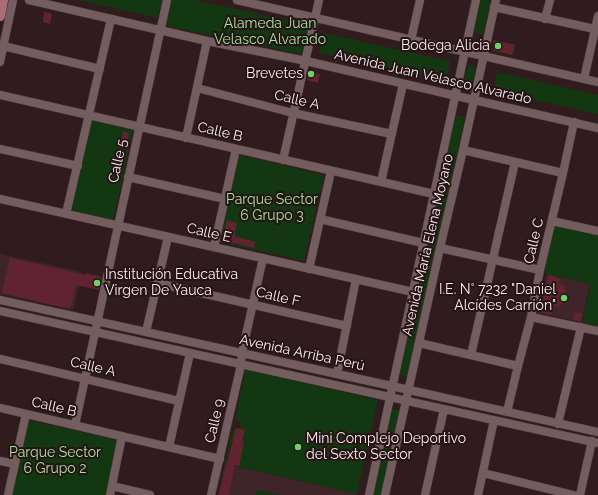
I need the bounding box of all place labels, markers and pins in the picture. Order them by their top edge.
place label: Bodega Alicia [401,38,490,54]
marker: Bodega Alicia [493,41,503,51]
place label: Brevetes [246,66,303,82]
marker: Brevetes [306,69,316,79]
place label: Institución Educativa Virgen De Yauca [105,267,238,300]
marker: Institución Educativa Virgen De Yauca [92,278,102,288]
place label: I.E. N° 7232 "Daniel Alcídes Carrión" [439,282,556,314]
marker: I.E. N° 7232 "Daniel Alcídes Carrión" [559,293,569,303]
place label: Mini Complejo Deportivo del Sexto Sector [306,431,466,464]
marker: Mini Complejo Deportivo del Sexto Sector [293,442,303,452]

